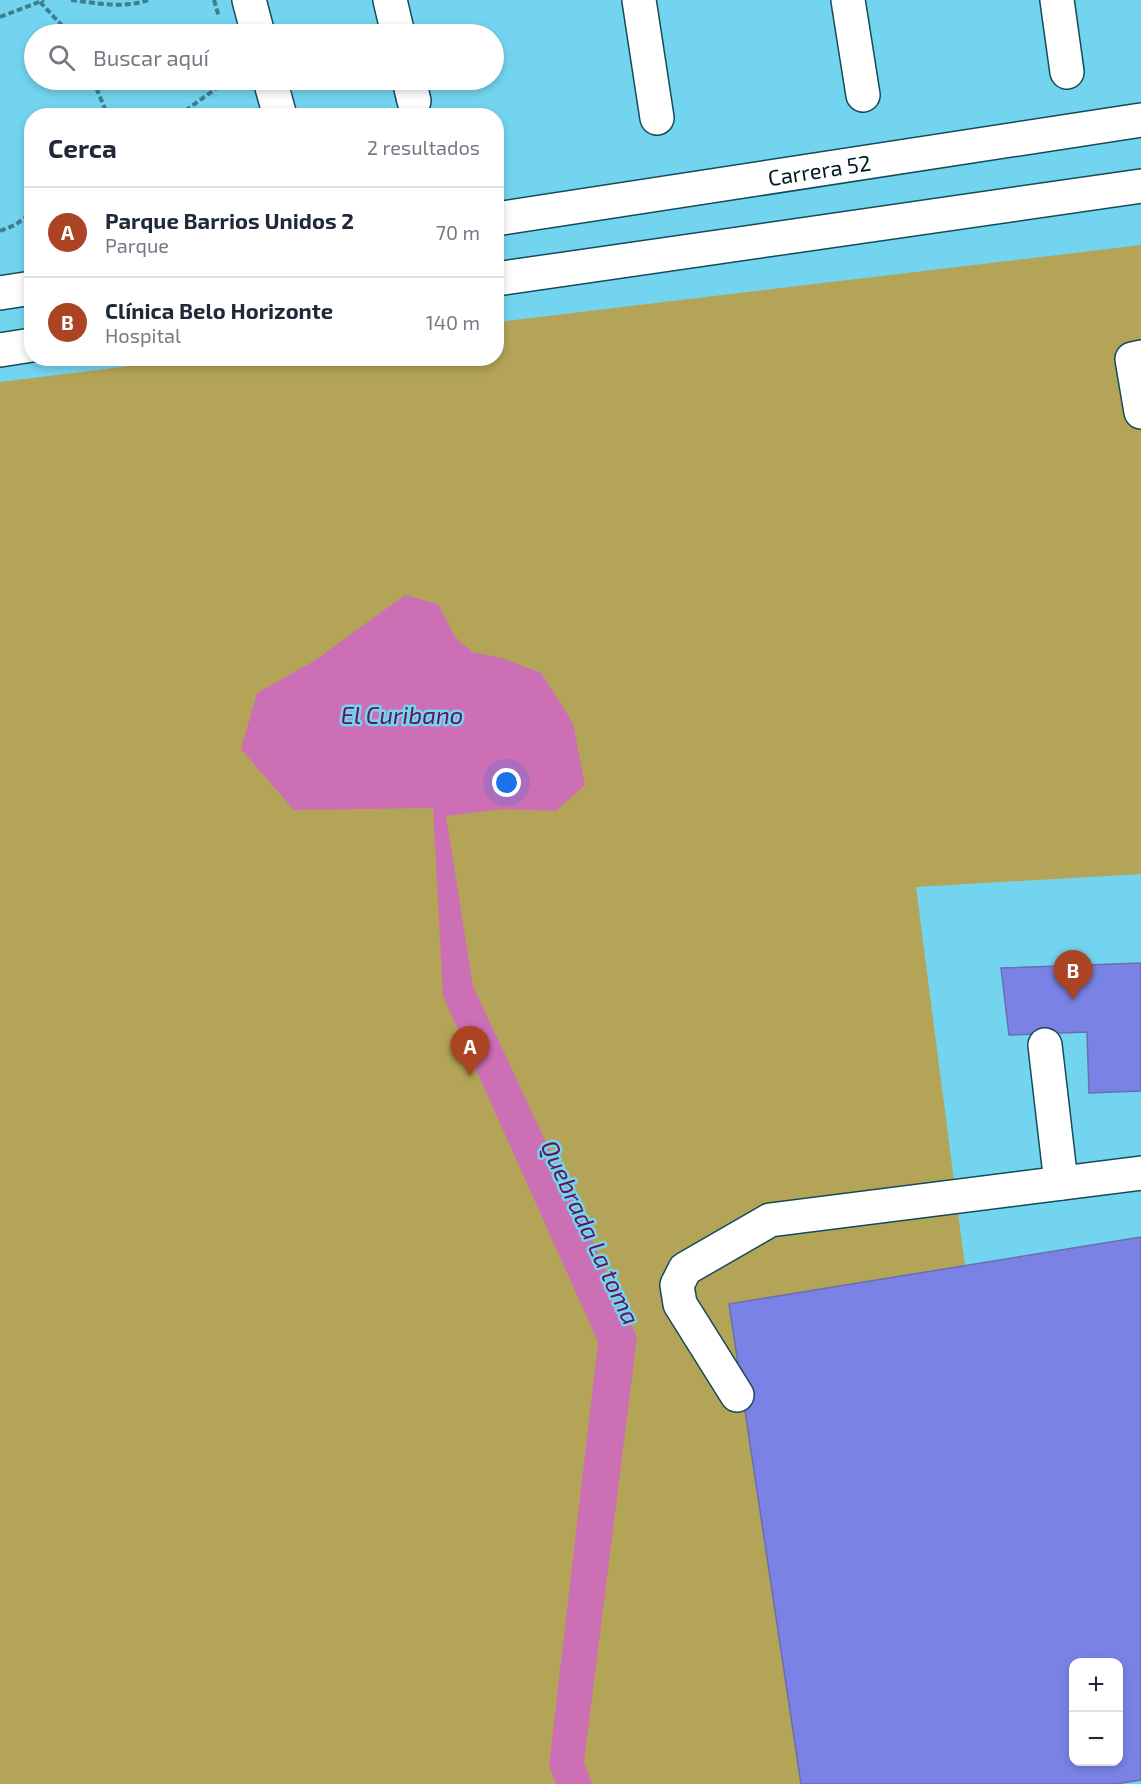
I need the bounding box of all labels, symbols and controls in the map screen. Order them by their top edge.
search box [24,24,504,90]
icon: search [45,41,78,74]
text: Buscar aquí [93,44,209,70]
text: Cerca [48,132,117,163]
text: 2 resultados [367,135,480,159]
street label: Carrera 52 [766,149,872,190]
text: Parque Barrios Unidos 2 [105,207,354,233]
text: A [61,220,74,244]
text: 70 m [436,220,480,244]
text: Parque [105,233,169,257]
text: Clínica Belo Horizonte [105,297,333,323]
text: B [61,310,74,334]
text: 140 m [426,310,480,334]
text: Hospital [105,323,181,347]
water label: El Curibano [341,700,463,729]
your location [492,768,521,797]
pin: B [1054,950,1092,1000]
pin: A [450,1026,490,1076]
water label: Quebrada La toma [536,1135,646,1329]
map controls [1069,1658,1123,1766]
button: + [1069,1658,1123,1712]
button: − [1069,1712,1123,1766]

